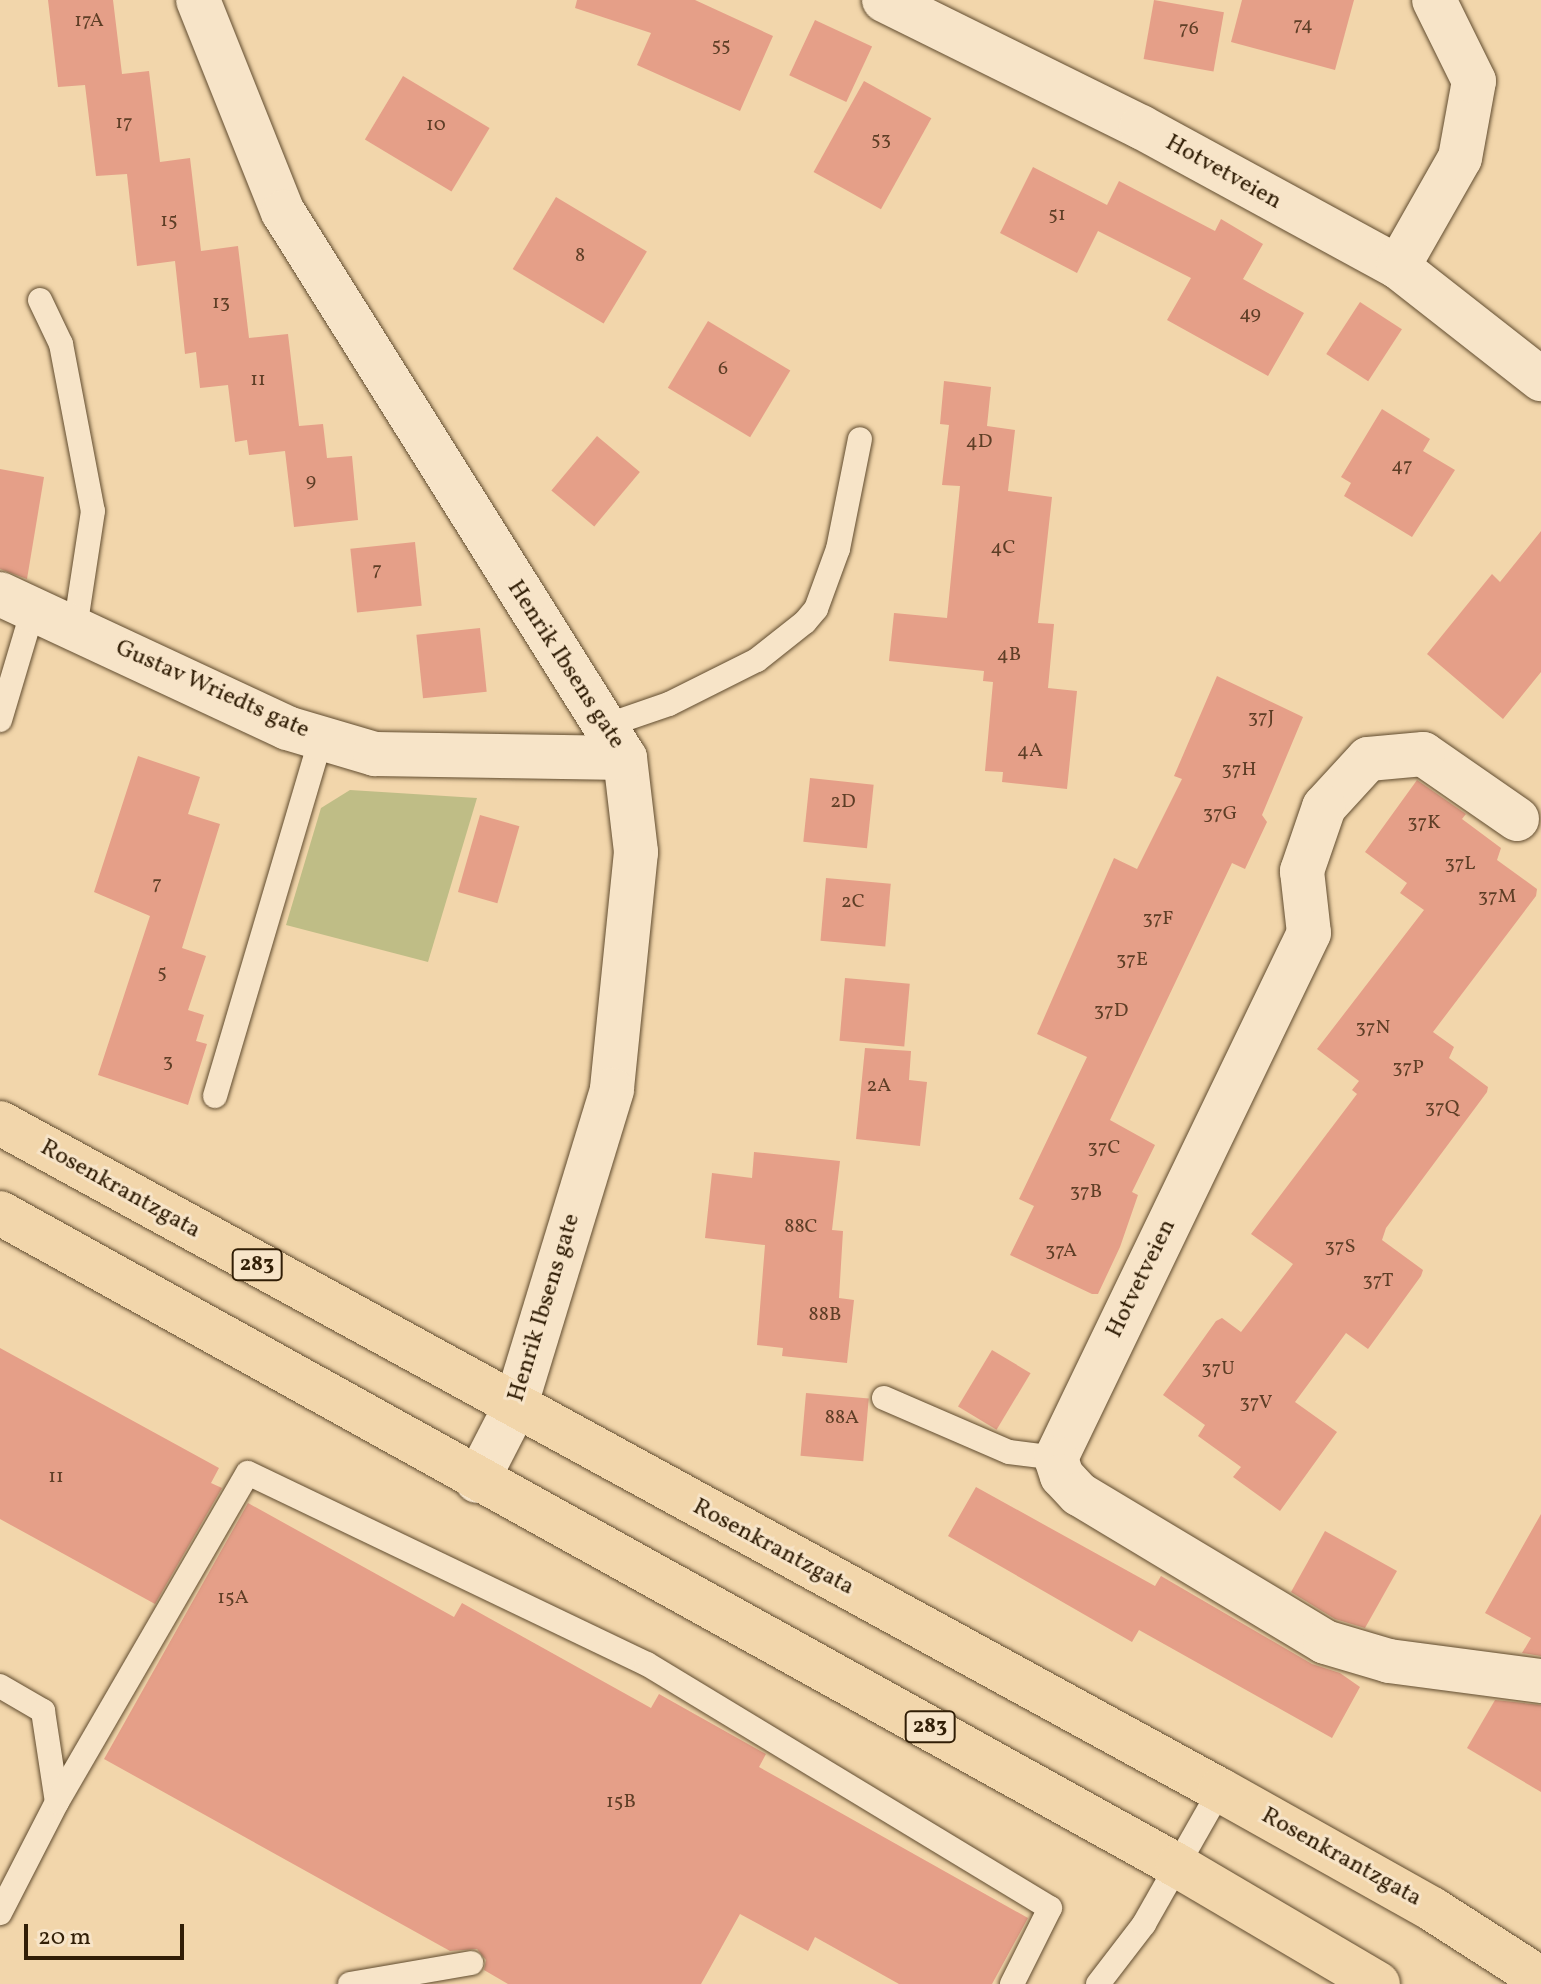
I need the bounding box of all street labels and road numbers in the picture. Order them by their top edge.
street label: Hotvetveien [1160,129,1286,217]
street label: Henrik Ibsens gate [500,575,630,755]
street label: Gustav Wriedts gate [110,634,314,746]
street label: Rosenkrantzgata [35,1134,205,1246]
street label: Henrik Ibsens gate [503,1211,587,1405]
street label: Hotvetveien [1101,1215,1183,1343]
road number: 283 [231,1247,283,1283]
street label: Rosenkrantzgata [687,1493,859,1603]
road number: 283 [904,1709,956,1745]
street label: Rosenkrantzgata [1256,1802,1426,1914]

